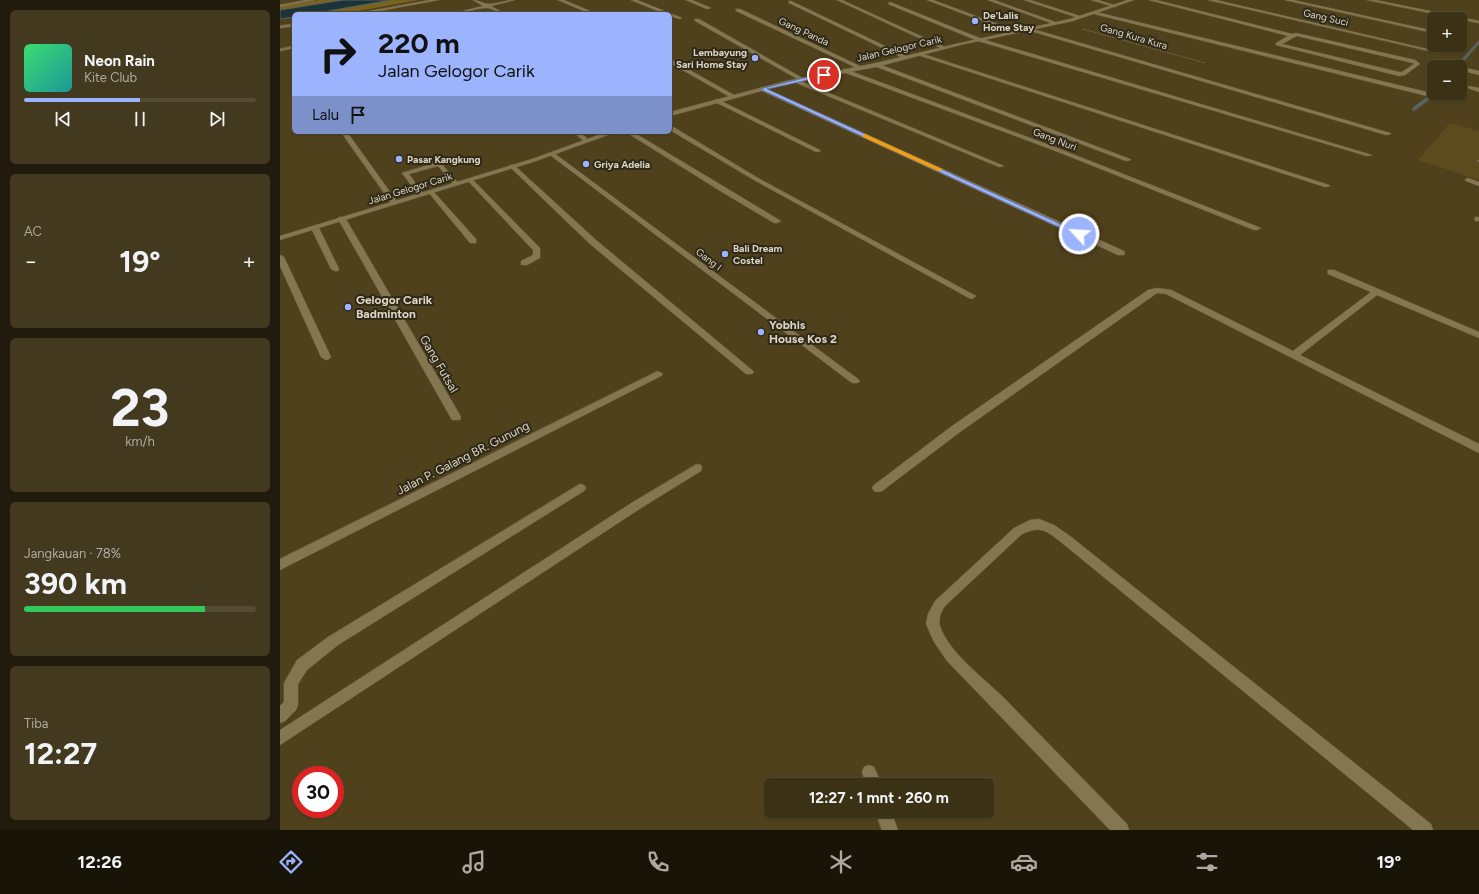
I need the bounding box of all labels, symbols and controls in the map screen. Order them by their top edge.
street label: Gang Suci [1302,6,1350,29]
place label: De'Lalis Home Stay [983,9,1034,34]
map controls [1427,12,1467,100]
button: + [1427,12,1467,52]
street label: Gang Panda [777,14,831,49]
marker: De'Lalis Home Stay [970,16,980,26]
street label: Gang Kura Kura [1099,21,1169,52]
text: 220 m [378,26,460,60]
icon: right [312,28,364,80]
street label: Jalan Gelogor Carik [855,32,943,65]
place label: Lembayung Sari Home Stay [676,46,747,71]
text: Neon Rain [84,52,155,70]
marker: Lembayung Sari Home Stay [750,53,760,63]
pin [807,58,841,92]
text: Jalan Gelogor Carik [378,60,535,82]
button: − [1427,60,1467,100]
icon: arrive [813,64,835,86]
text: Kite Club [84,70,137,85]
icon: arrive [347,104,369,126]
text: Lalu [312,106,339,124]
icon: previous [52,108,74,130]
icon: pause [129,108,151,130]
icon: next [206,108,228,130]
street label: Gang Nuri [1031,125,1078,154]
place label: Pasar Kangkung [407,153,481,166]
marker: Pasar Kangkung [394,154,404,164]
place label: Griya Adelia [594,158,650,171]
marker: Griya Adelia [581,159,591,169]
street label: Jalan Gelogor Carik [367,169,454,207]
position arrow [1058,213,1100,255]
text: AC [24,224,42,239]
place label: Bali Dream Costel [733,242,783,267]
text: 19° [119,243,161,280]
street label: Gang I [693,245,724,273]
text: − [24,248,38,275]
text: + [242,248,256,275]
marker: Bali Dream Costel [720,249,730,259]
place label: Gelogor Carik Badminton [356,293,433,321]
marker: Gelogor Carik Badminton [343,302,353,312]
place label: Yobhis House Kos 2 [769,318,837,346]
marker: Yobhis House Kos 2 [756,327,766,337]
street label: Gang Futsal [417,333,461,395]
text: 23 [110,377,170,439]
street label: Jalan P. Galang BR. Gunung [394,418,532,498]
text: km/h [125,434,155,449]
text: Jangkauan · 78% [24,546,121,561]
text: 390 km [24,565,127,602]
text: Tiba [24,716,48,731]
text: 12:27 [24,735,97,772]
speed limit sign: 30 [292,766,344,818]
text: 12:27 · 1 mnt · 260 m [809,789,949,807]
icon: directions [277,848,305,876]
icon: music [460,848,488,876]
icon: phone [644,848,672,876]
icon: climate [827,848,855,876]
icon: car [1010,848,1038,876]
icon: filters [1193,848,1221,876]
text: 12:26 [78,851,122,873]
text: 19° [1376,851,1401,873]

